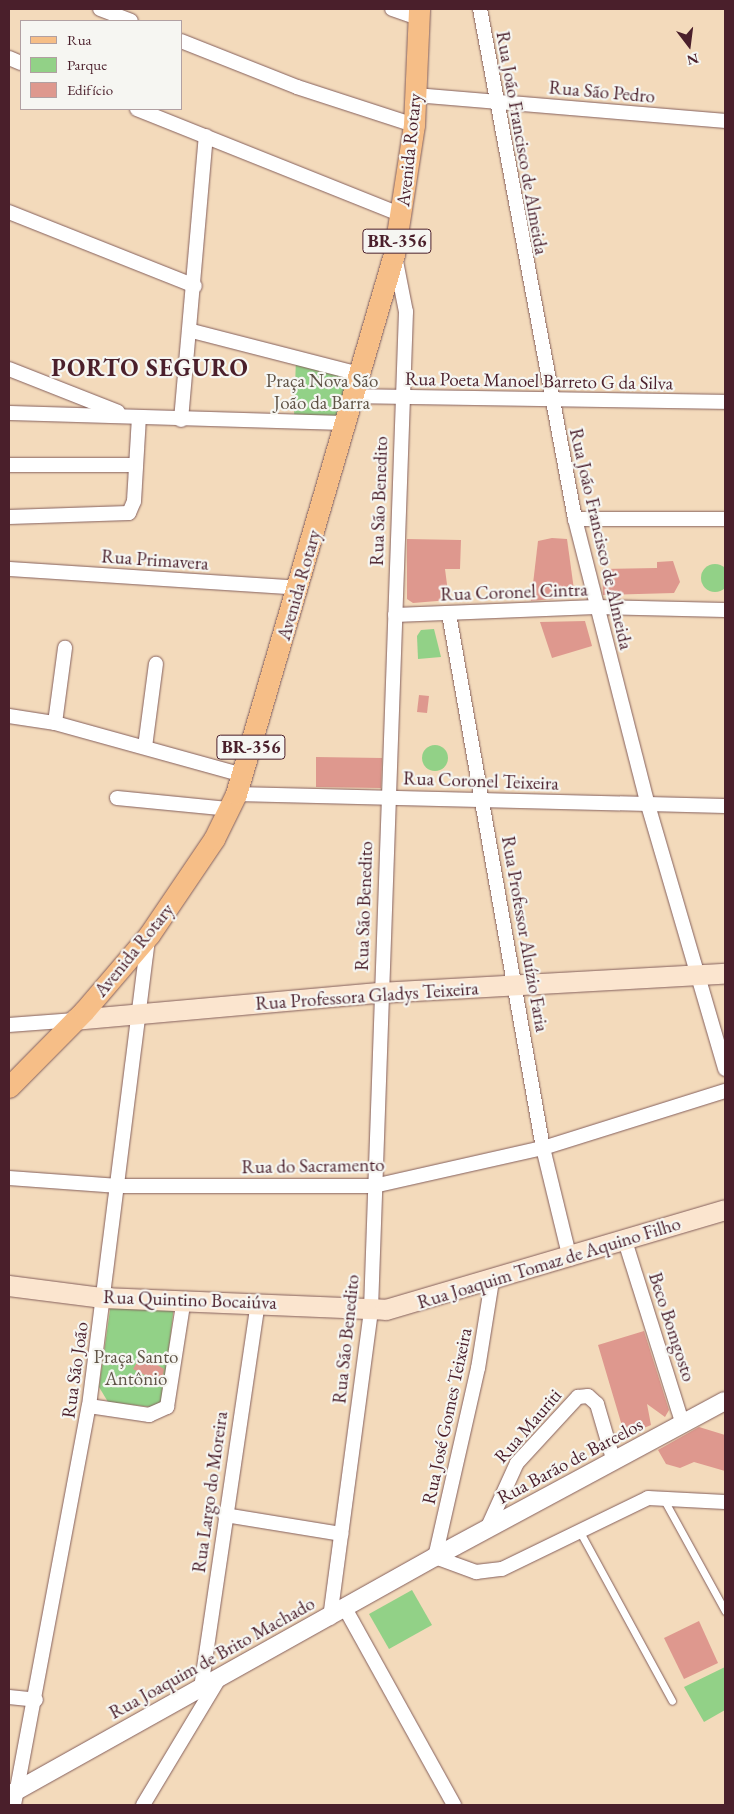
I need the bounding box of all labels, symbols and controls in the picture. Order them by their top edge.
legend [20,20,182,110]
north arrow [664,20,714,70]
street label: Rua João Francisco de Almeida [491,29,553,257]
text: Rua [67,30,92,49]
text: N [685,49,701,70]
text: Parque [67,55,107,74]
street label: Rua São Pedro [548,76,656,108]
text: Edifício [67,80,113,99]
street label: Avenida Rotary [392,92,426,208]
road number: BR-356 [362,226,432,256]
district label: PORTO SEGURO [50,354,250,382]
street label: Rua Poeta Manoel Barreto G da Silva [405,367,673,395]
park label: Praça Nova São João da Barra [266,370,378,414]
street label: Rua João Francisco de Almeida [564,426,638,652]
street label: Rua São Benedito [365,436,393,566]
street label: Avenida Rotary [272,527,326,643]
street label: Rua Primavera [101,545,209,575]
street label: Rua Coronel Cintra [440,578,588,606]
road number: BR-356 [216,732,286,762]
street label: Rua Coronel Teixeira [403,767,559,795]
street label: Rua Professor Aluízio Faria [497,834,553,1034]
street label: Rua São Benedito [350,841,378,971]
street label: Avenida Rotary [89,899,179,1001]
street label: Rua Professora Gladys Teixeira [255,977,479,1015]
street label: Rua do Sacramento [241,1153,385,1179]
street label: Rua Joaquim Tomaz de Aquino Filho [415,1212,683,1314]
street label: Beco Bomgosto [644,1270,700,1384]
street label: Rua São Benedito [328,1273,364,1405]
street label: Rua Quintino Bocaiúva [103,1286,277,1314]
street label: Rua São João [57,1320,93,1420]
street label: Rua José Gomes Teixeira [417,1326,477,1506]
park label: Praça Santo Antônio [93,1346,179,1390]
street label: Rua Mauriti [490,1384,566,1468]
street label: Rua Largo do Moreira [187,1410,233,1574]
street label: Rua Barão de Barcelos [493,1413,647,1509]
street label: Rua Joaquim de Brito Machado [105,1592,319,1724]

